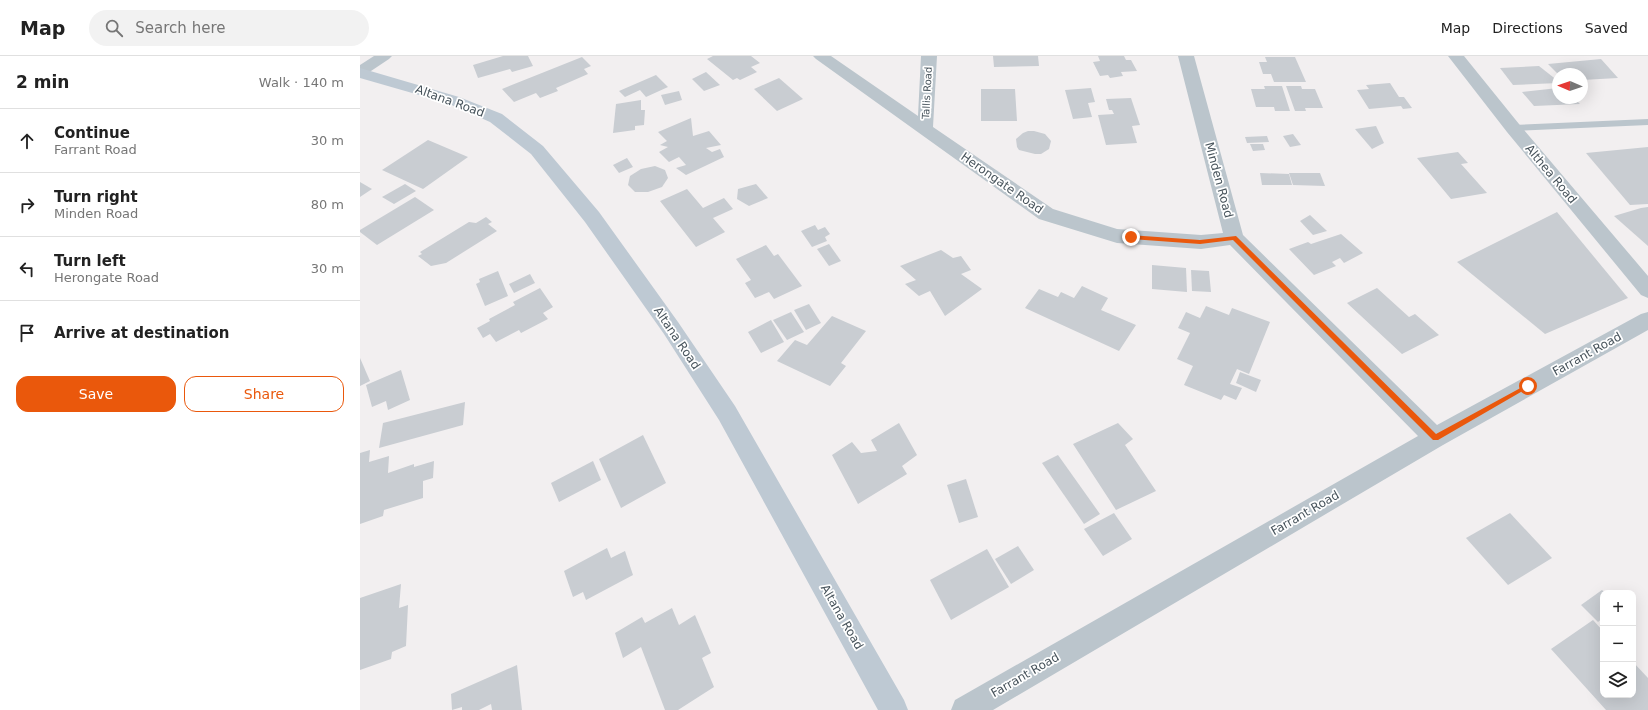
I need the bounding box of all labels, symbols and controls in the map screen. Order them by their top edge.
search box [89,10,369,46]
text: Map [20,17,65,39]
icon: search [103,17,125,39]
text: Search here [135,19,225,37]
text: Map [1441,20,1470,36]
text: Directions [1492,20,1563,36]
text: Saved [1585,20,1628,36]
street label: Tallis Road [920,67,934,120]
north arrow [1552,68,1588,104]
text: 2 min [16,72,69,92]
text: Walk · 140 m [259,75,344,90]
street label: Altana Road [414,82,486,120]
text: Continue [54,124,130,142]
icon: ahead [16,130,38,152]
text: 30 m [311,133,344,148]
street label: Minden Road [1202,141,1236,219]
text: Farrant Road [54,142,137,157]
street label: Althea Road [1522,142,1580,206]
street label: Herongate Road [958,149,1046,217]
text: Turn right [54,188,138,206]
icon: right [16,194,38,216]
text: 80 m [311,197,344,212]
text: Minden Road [54,206,138,221]
route end [1122,228,1140,246]
text: Turn left [54,252,126,270]
icon: left [16,258,38,280]
text: 30 m [311,261,344,276]
text: Herongate Road [54,270,159,285]
street label: Altana Road [651,304,703,372]
icon: arrive [16,322,38,344]
text: Arrive at destination [54,324,229,342]
street label: Farrant Road [1550,329,1624,379]
button: Save [16,376,176,412]
button: Share [184,376,344,412]
route start [1519,377,1537,395]
street label: Farrant Road [1268,488,1342,538]
street label: Altana Road [818,582,866,652]
map controls [1600,590,1636,698]
button: + [1600,590,1636,626]
button: − [1600,626,1636,662]
street label: Farrant Road [988,650,1062,700]
button: layers [1600,662,1636,698]

